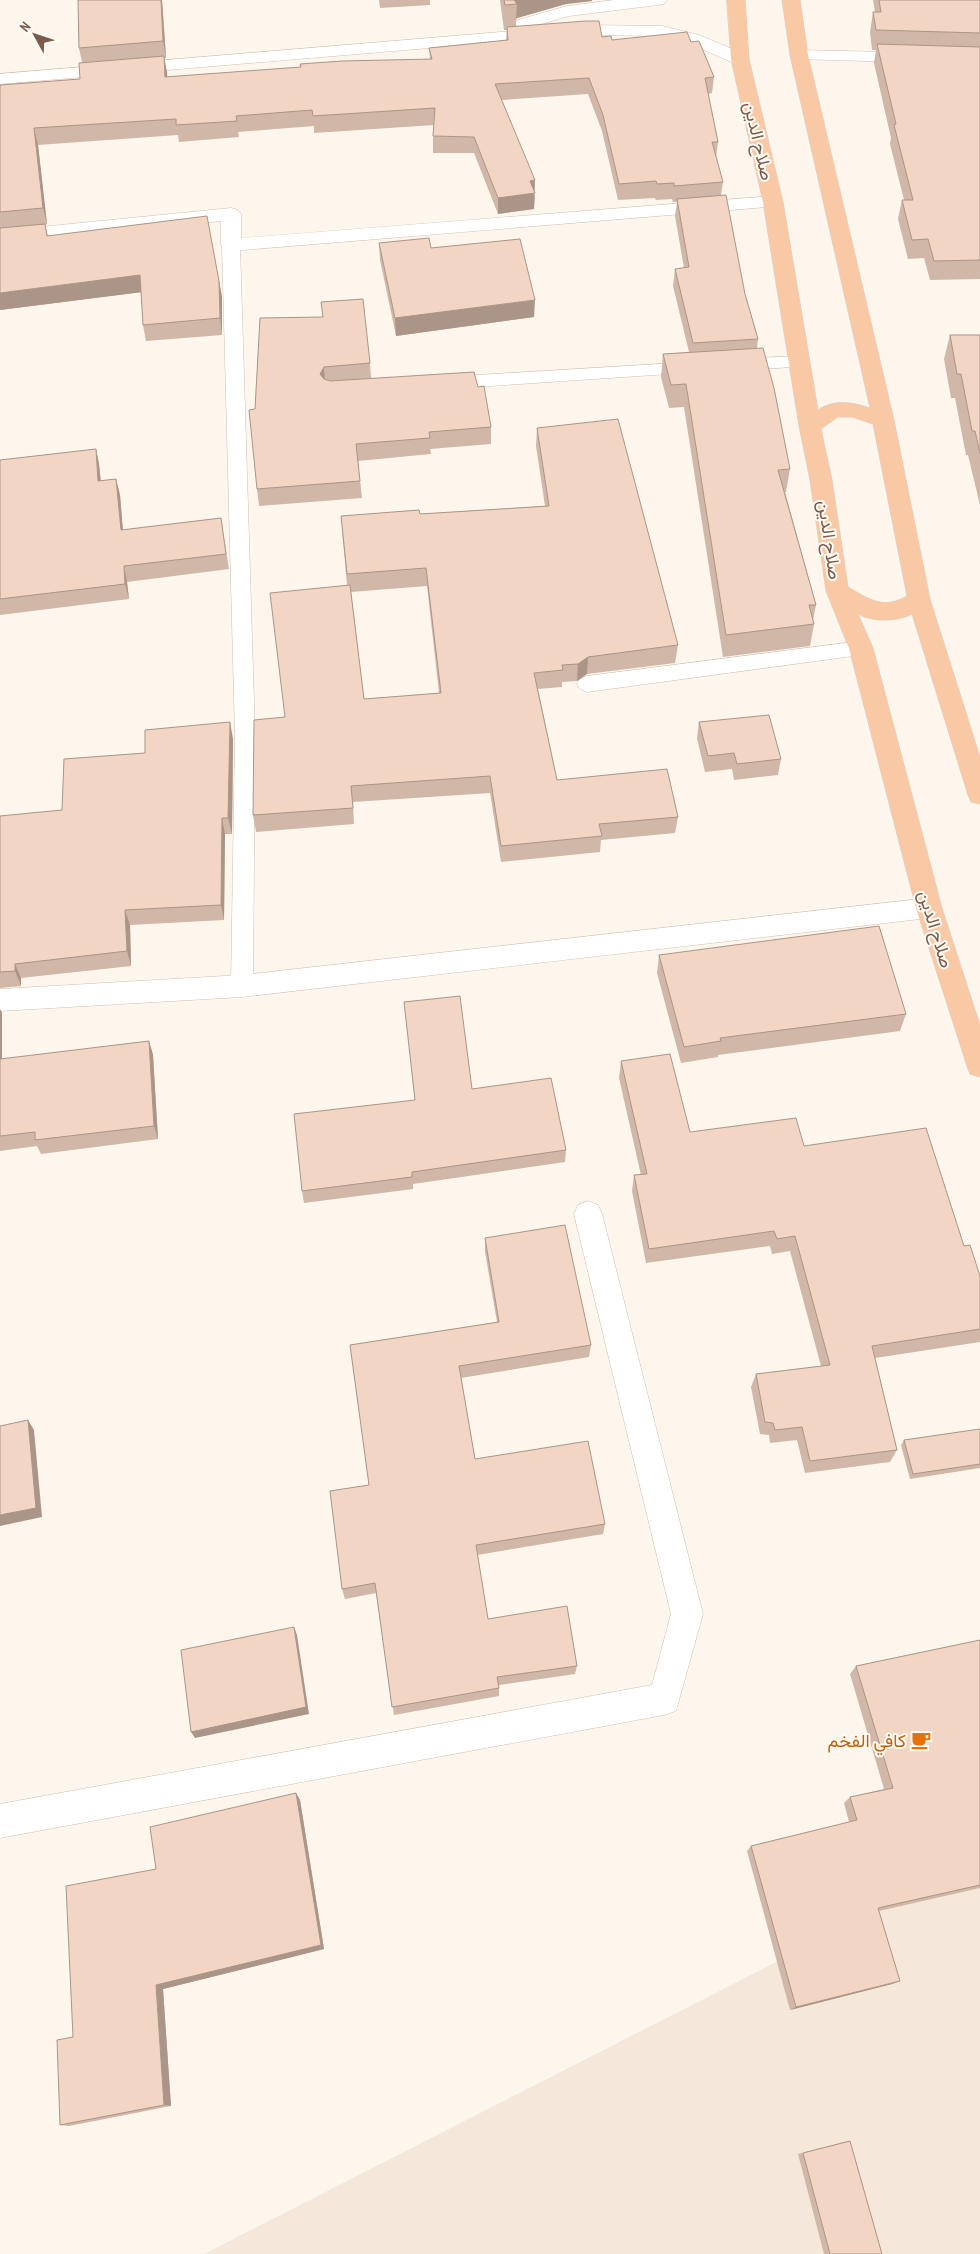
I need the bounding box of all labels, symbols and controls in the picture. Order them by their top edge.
north arrow [10,10,60,60]
text: N [16,18,34,35]
street label: صلاح الدين [738,99,779,183]
street label: صلاح الدين [812,499,847,581]
street label: صلاح الدين [912,887,959,971]
place label: كافي الفخم [828,1729,906,1756]
cafe icon: كافي الفخم [910,1729,932,1751]

